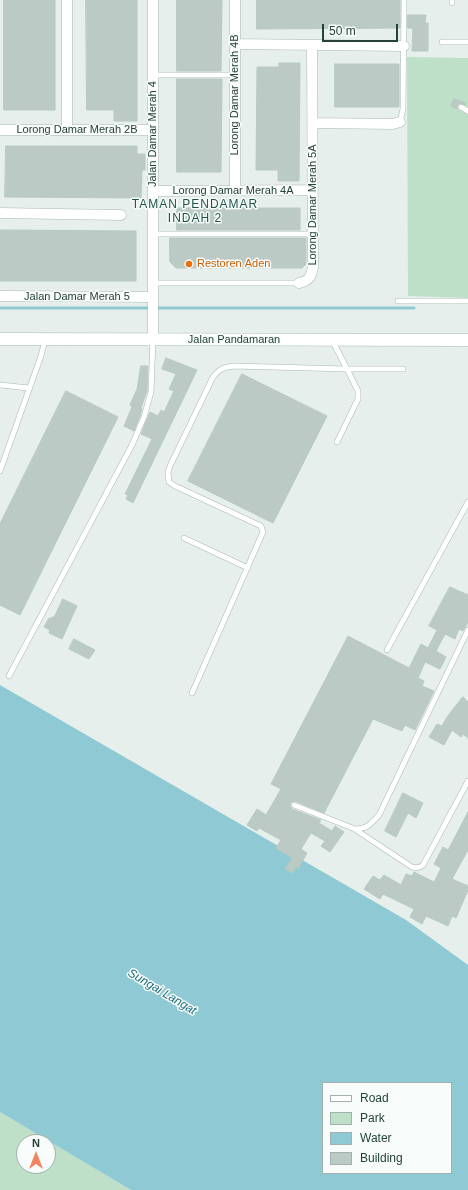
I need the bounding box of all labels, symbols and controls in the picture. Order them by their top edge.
scale bar [324,16,400,42]
text: 50 m [329,24,356,38]
street label: Lorong Damar Merah 4B [228,34,242,156]
street label: Jalan Damar Merah 4 [146,81,160,187]
street label: Lorong Damar Merah 2B [16,123,138,137]
street label: Lorong Damar Merah 5A [306,144,320,266]
street label: Lorong Damar Merah 4A [172,184,294,198]
district label: TAMAN PENDAMAR INDAH 2 [132,198,258,226]
place label: Restoren Aden [197,257,270,271]
marker: Restoren Aden [184,259,194,269]
street label: Jalan Damar Merah 5 [24,290,130,304]
street label: Jalan Pandamaran [188,333,280,347]
water label: Sungai Langat [125,966,199,1018]
legend [322,1082,452,1174]
text: Road [360,1091,389,1105]
text: Park [360,1111,385,1125]
text: Water [360,1131,392,1145]
north arrow [16,1134,56,1174]
text: N [32,1137,40,1149]
text: Building [360,1151,403,1165]

